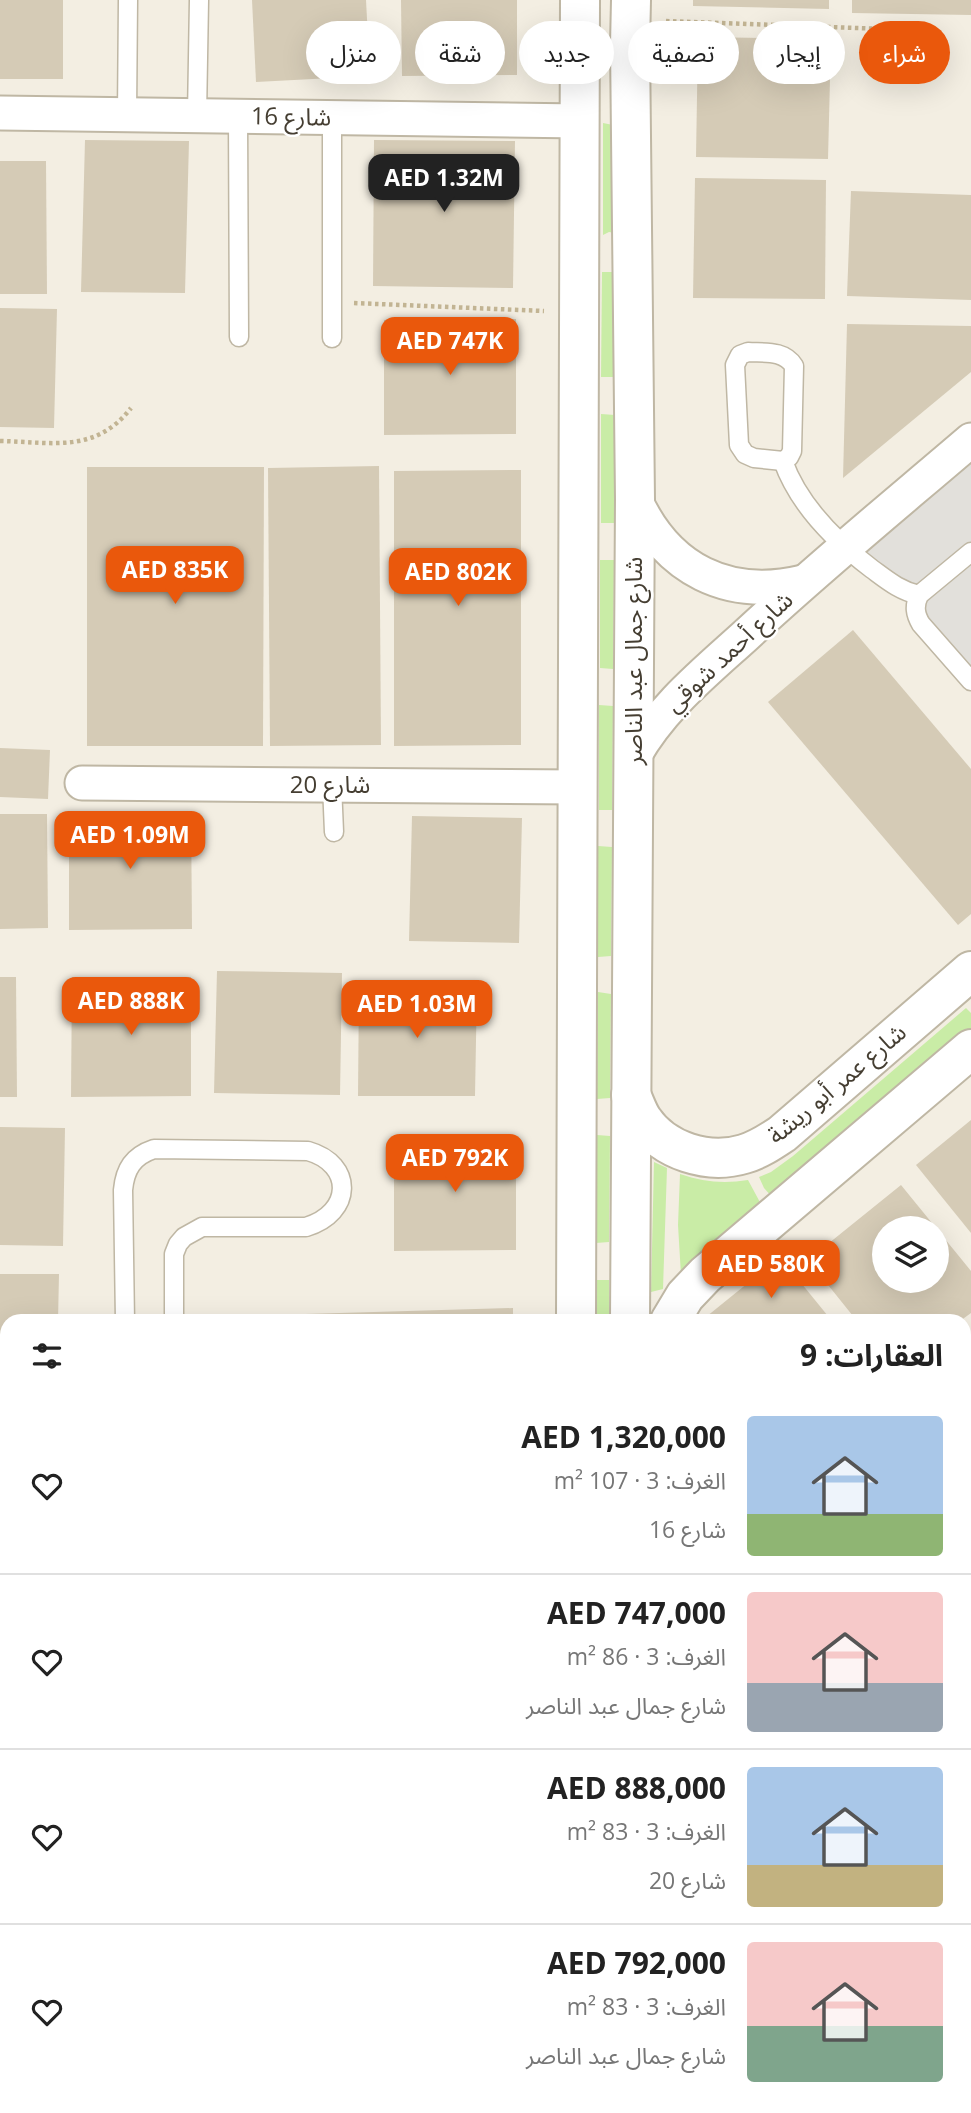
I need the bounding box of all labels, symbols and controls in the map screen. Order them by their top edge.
chip: منزل [306,21,401,84]
chip: شقة [415,21,505,84]
chip: جديد [519,21,614,84]
chip: تصفية [628,21,739,84]
chip: إيجار [753,21,845,84]
chip: شراء [859,21,950,84]
street label: شارع 16 [250,98,332,135]
pin: AED 1.32M [364,154,524,214]
text: AED 1.32M [384,161,504,193]
pin: AED 747K [378,318,522,377]
text: AED 747K [397,324,503,356]
pin: AED 835K [103,546,247,606]
pin: AED 802K [386,548,530,608]
text: AED 835K [122,553,228,585]
text: AED 802K [405,555,511,587]
street label: شارع جمال عبد الناصر [616,557,651,766]
street label: شارع أحمد شوقي [657,583,802,722]
street label: شارع 20 [290,767,370,802]
pin: AED 1.09M [50,812,210,871]
text: AED 1.09M [70,818,190,850]
pin: AED 888K [59,978,203,1037]
pin: AED 1.03M [337,981,497,1040]
text: AED 888K [78,984,184,1016]
text: AED 1.03M [357,987,477,1019]
street label: شارع عمر أبو ريشة [760,1015,914,1152]
pin: AED 792K [383,1134,527,1194]
text: AED 792K [402,1141,508,1173]
map controls [872,1216,949,1293]
button: layers [872,1216,949,1293]
pin: AED 580K [699,1240,843,1300]
text: AED 580K [718,1247,824,1279]
text: العقارات: 9 [800,1334,943,1375]
icon: filters [28,1337,66,1375]
text: AED 1,320,000 [521,1416,726,1457]
icon: home [803,1444,887,1528]
text: الغرف: 3 · 107 m² [554,1464,726,1496]
icon: heart [28,1467,66,1505]
text: شارع 16 [649,1513,726,1545]
text: AED 747,000 [547,1592,726,1633]
icon: home [803,1620,887,1704]
text: الغرف: 3 · 86 m² [567,1640,726,1672]
icon: heart [28,1643,66,1681]
text: شارع جمال عبد الناصر [526,1689,726,1721]
text: AED 888,000 [547,1767,726,1808]
icon: home [803,1795,887,1879]
text: الغرف: 3 · 83 m² [567,1815,726,1847]
icon: heart [28,1818,66,1856]
text: شارع 20 [649,1864,726,1896]
text: AED 792,000 [547,1942,726,1983]
icon: home [803,1970,887,2054]
text: الغرف: 3 · 83 m² [567,1990,726,2022]
icon: heart [28,1993,66,2031]
text: شارع جمال عبد الناصر [526,2039,726,2071]

